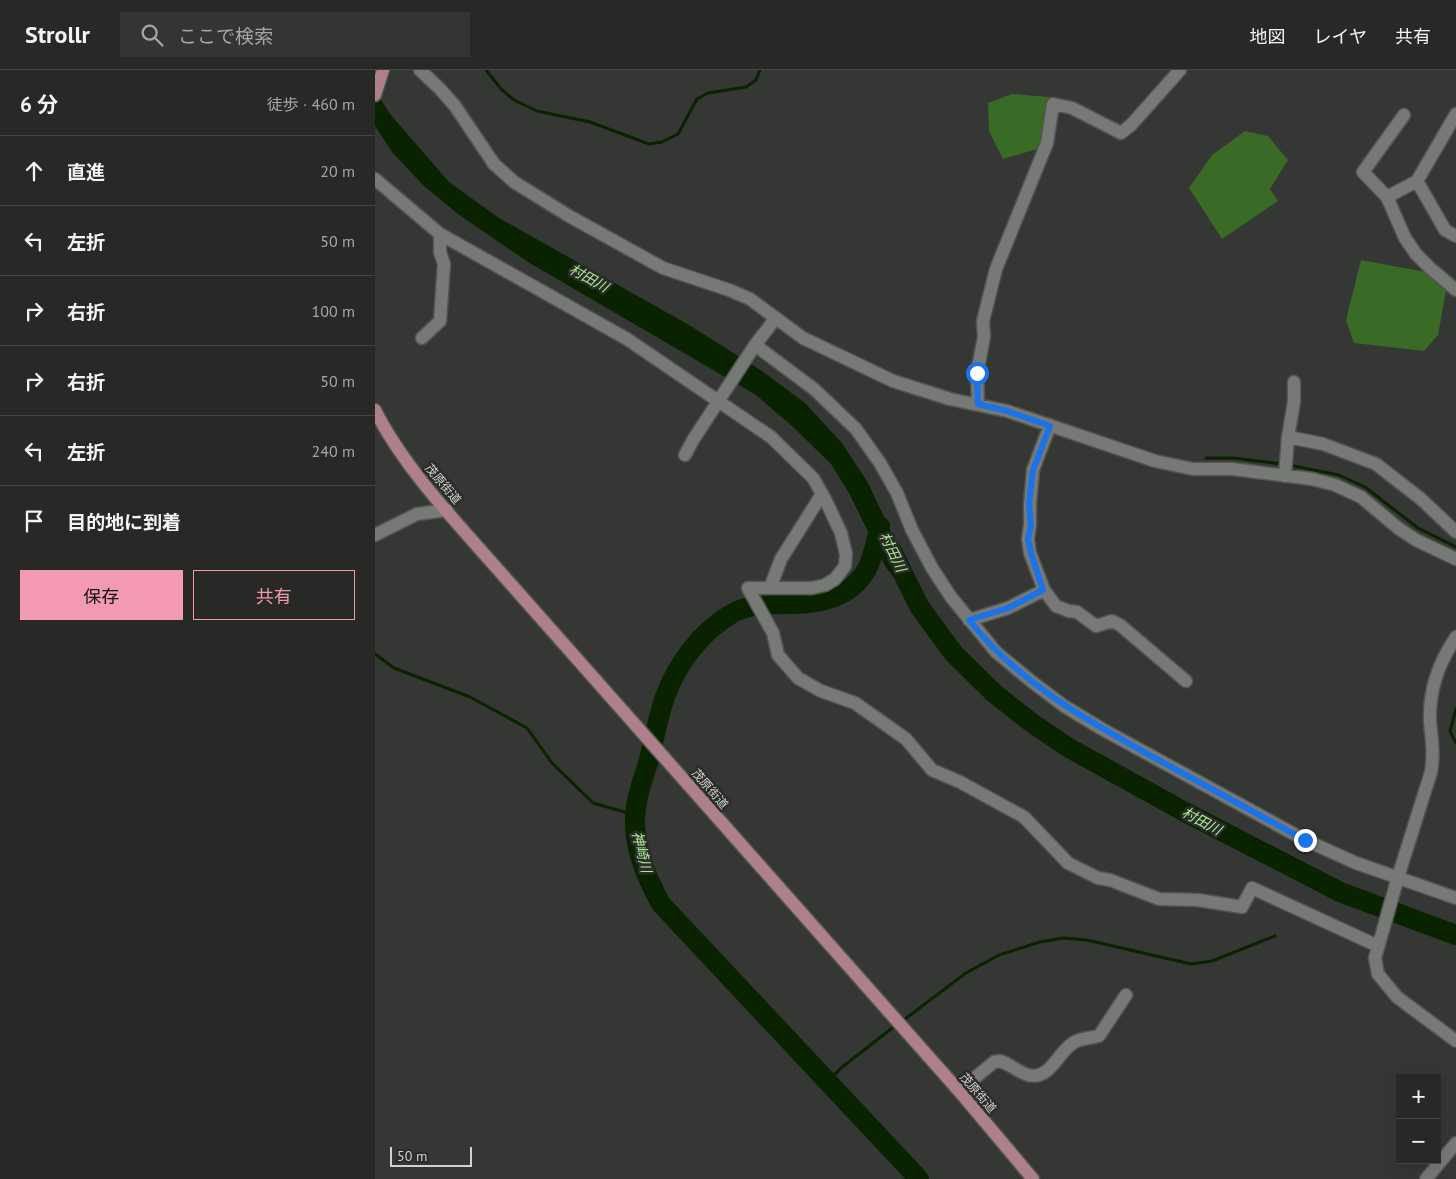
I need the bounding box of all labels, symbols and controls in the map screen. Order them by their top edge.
search box [120,12,470,57]
text: Strollr [25,19,90,50]
icon: search [138,21,166,49]
text: ここで検索 [178,24,273,48]
text: 地図 [1250,25,1286,48]
text: レイヤ [1314,25,1367,48]
text: 共有 [1395,25,1431,48]
text: 6 分 [20,91,58,118]
text: 徒歩 · 460 m [267,94,355,114]
icon: ahead [20,157,48,185]
text: 直進 [67,160,105,184]
text: 20 m [320,161,355,181]
icon: left [20,227,48,255]
text: 左折 [67,230,105,254]
text: 50 m [320,231,355,251]
water label: 村田川 [566,260,613,297]
icon: right [20,297,48,325]
text: 右折 [67,300,105,324]
text: 100 m [312,301,355,321]
route start [966,362,989,385]
icon: right [20,367,48,395]
text: 右折 [67,370,105,394]
text: 50 m [320,371,355,391]
icon: left [20,437,48,465]
text: 左折 [67,440,105,464]
text: 240 m [312,441,355,461]
street label: 茂原街道 [422,460,465,507]
icon: arrive [20,507,48,535]
text: 目的地に到着 [67,510,181,534]
water label: 村田川 [876,529,911,577]
button: 保存 [20,570,183,620]
button: 共有 [193,570,355,620]
street label: 茂原街道 [689,766,732,812]
water label: 村田川 [1179,803,1227,840]
water label: 神崎川 [628,829,656,876]
route end [1294,829,1317,852]
street label: 茂原街道 [957,1070,1000,1116]
map controls [1396,1074,1441,1164]
button: + [1396,1074,1441,1119]
button: − [1396,1119,1441,1164]
scale bar [390,1144,473,1167]
text: 50 m [397,1147,427,1165]

